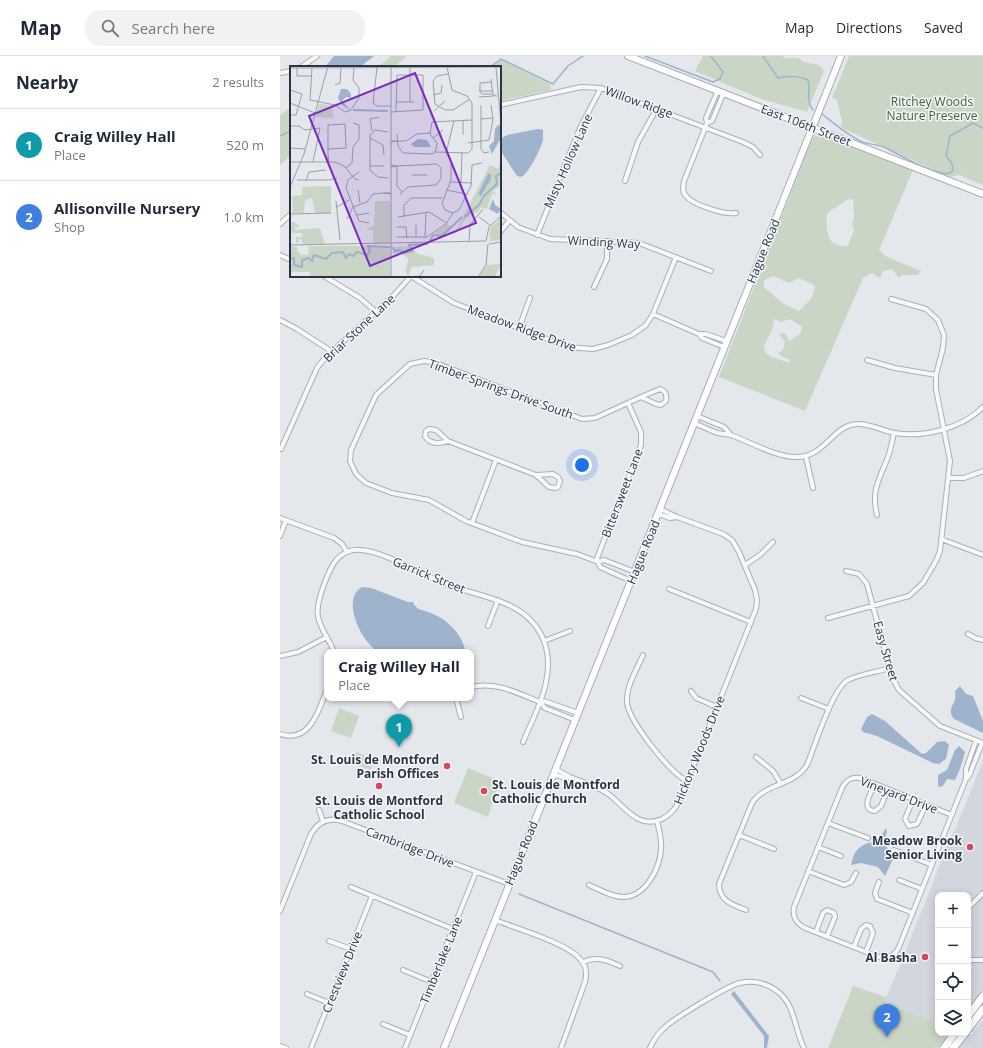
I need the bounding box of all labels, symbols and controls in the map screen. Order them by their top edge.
search box [85,10,365,46]
text: Map [20,15,61,41]
icon: search [99,17,121,39]
text: Search here [131,18,215,38]
text: Map [785,18,814,37]
text: Directions [836,18,902,37]
text: Saved [924,18,963,37]
inset map [290,66,501,277]
text: Nearby [16,71,78,94]
text: 2 results [212,73,264,91]
street label: Willow Ridge [603,82,675,122]
park label: Ritchey Woods Nature Preserve [886,93,978,124]
street label: East 106th Street [758,100,854,150]
street label: Misty Hollow Lane [540,111,597,211]
text: Craig Willey Hall [54,126,176,146]
text: 1 [25,136,33,154]
text: 520 m [226,136,264,154]
text: Place [54,146,86,164]
text: Allisonville Nursery [54,198,200,218]
text: 2 [25,208,33,226]
text: 1.0 km [223,208,264,226]
street label: Hague Road [742,216,784,286]
text: Shop [54,218,85,236]
street label: Winding Way [567,232,642,252]
street label: Briar Stone Lane [319,290,399,366]
street label: Meadow Ridge Drive [465,300,579,356]
street label: Timber Springs Drive South [426,355,576,423]
street label: Bittersweet Lane [597,446,647,540]
your location [572,455,592,475]
street label: Hague Road [622,517,664,587]
street label: Garrick Street [390,553,468,597]
street label: Easy Street [869,619,903,683]
popup [324,649,474,701]
text: Craig Willey Hall [338,656,460,676]
text: Place [338,676,370,694]
street label: Hickory Woods Drive [669,693,729,807]
pin: 1 [386,714,412,747]
place label: St. Louis de Montford Parish Offices [311,751,439,782]
marker: St. Louis de Montford Parish Offices [442,761,452,771]
street label: Vineyard Drive [858,772,940,818]
place label: St. Louis de Montford Catholic Church [492,776,620,807]
marker: St. Louis de Montford Catholic School [374,781,384,791]
marker: St. Louis de Montford Catholic Church [479,786,489,796]
place label: St. Louis de Montford Catholic School [315,792,443,823]
street label: Hague Road [500,818,542,888]
street label: Cambridge Drive [363,822,457,872]
place label: Meadow Brook Senior Living [872,832,963,863]
marker: Meadow Brook Senior Living [965,842,975,852]
map controls [935,892,971,1036]
button: + [935,892,971,928]
street label: Timberlake Lane [416,914,466,1006]
street label: Crestview Drive [318,928,366,1015]
button: − [935,928,971,964]
place label: Al Basha [866,949,917,966]
marker: Al Basha [920,952,930,962]
button: locate [935,964,971,1000]
button: layers [935,1000,971,1036]
pin: 2 [874,1004,900,1037]

